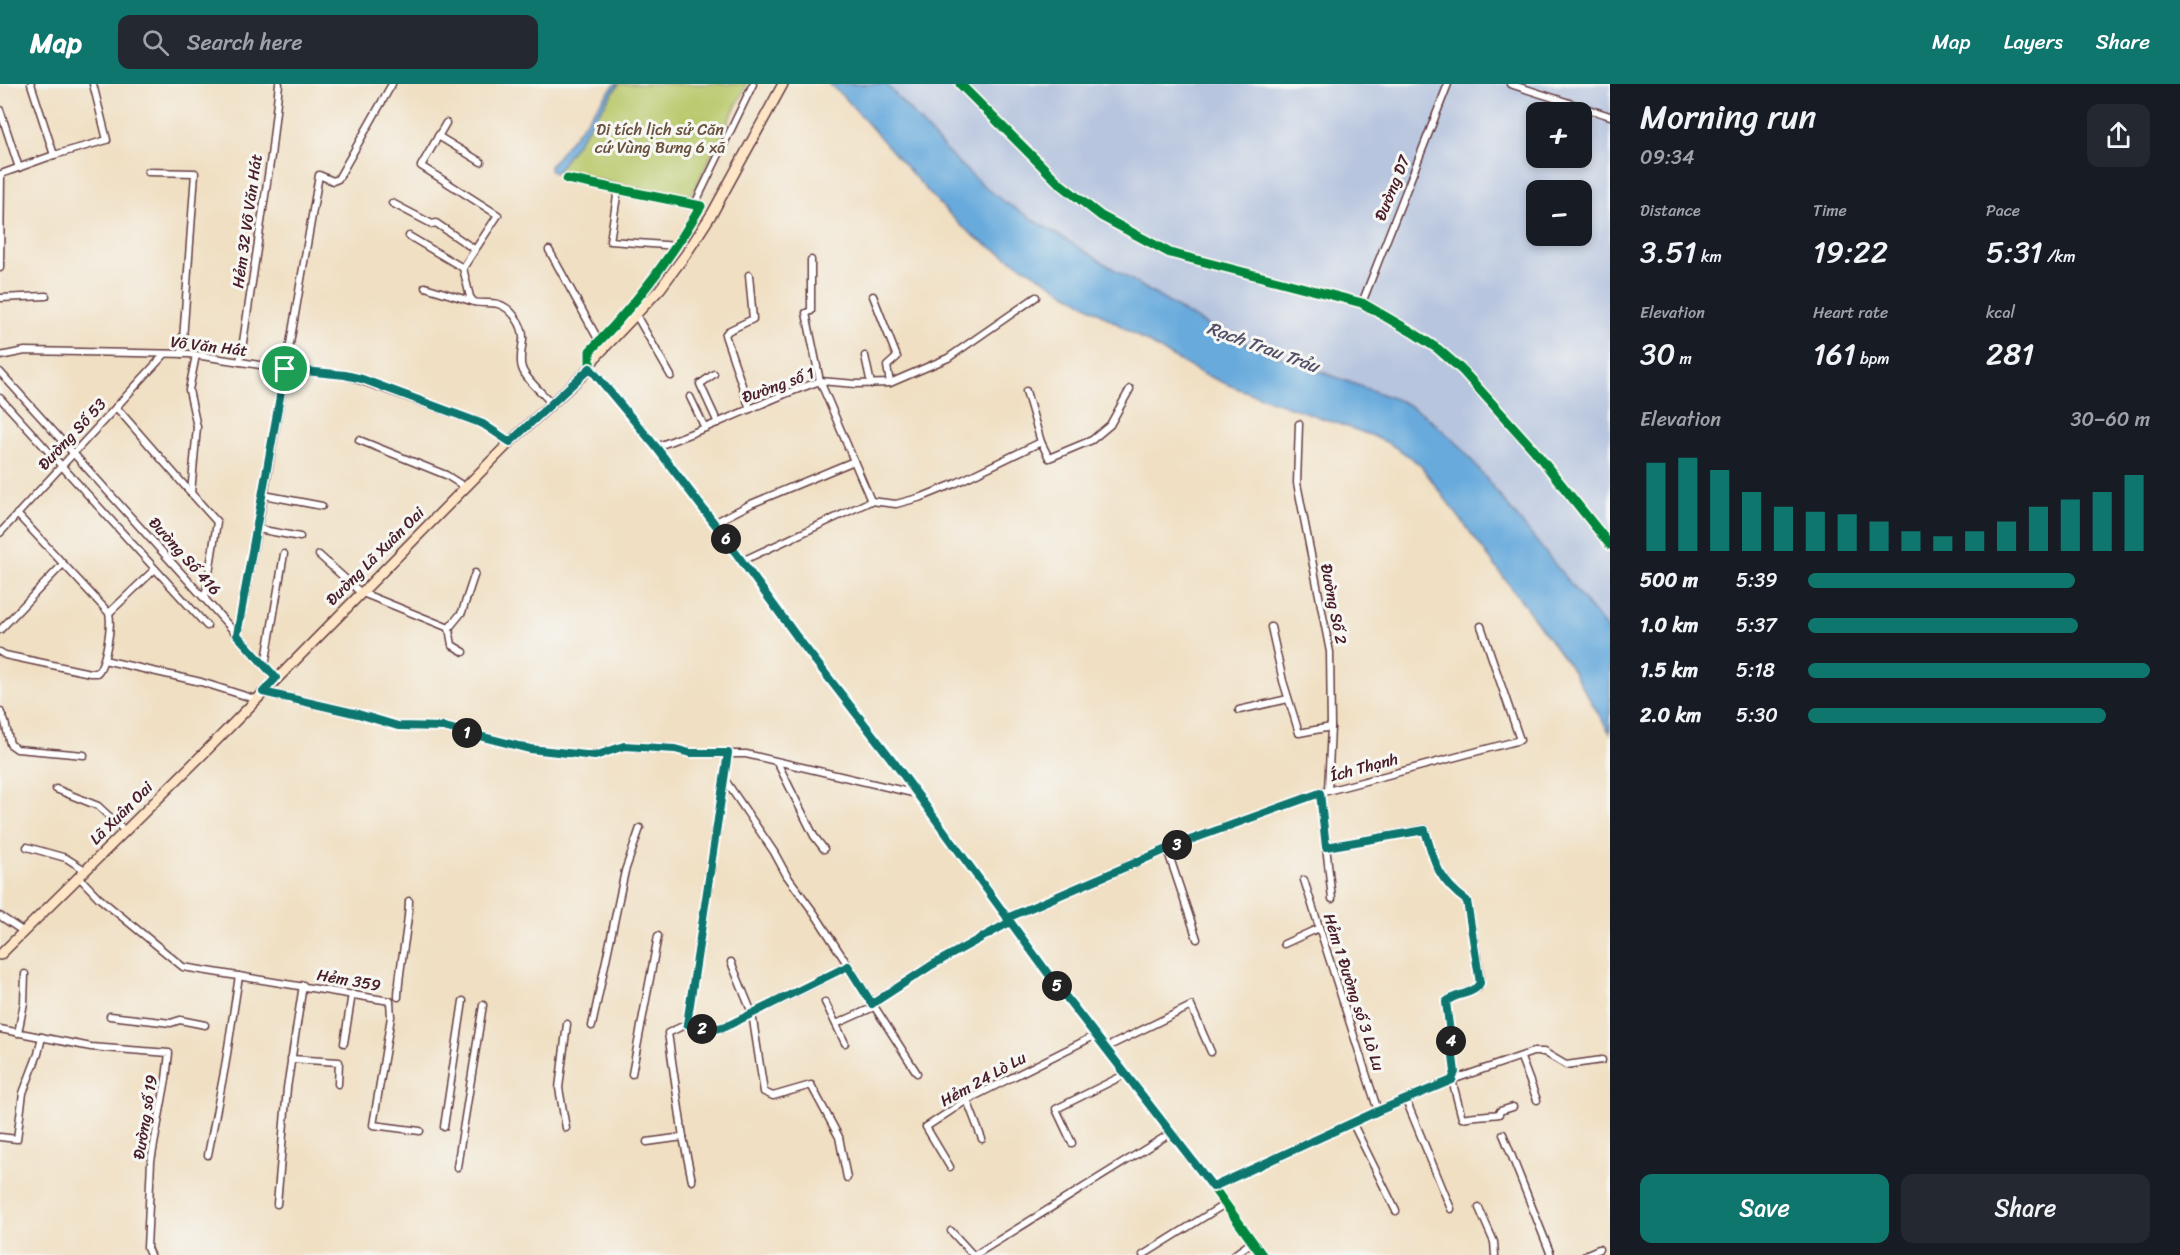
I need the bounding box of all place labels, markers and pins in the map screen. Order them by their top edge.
pin [259,343,310,394]
pin: 6 [711,524,741,554]
pin: 1 [452,718,482,748]
pin: 3 [1162,830,1192,860]
pin: 5 [1042,971,1072,1001]
pin: 2 [687,1014,717,1044]
pin: 4 [1436,1026,1466,1056]

